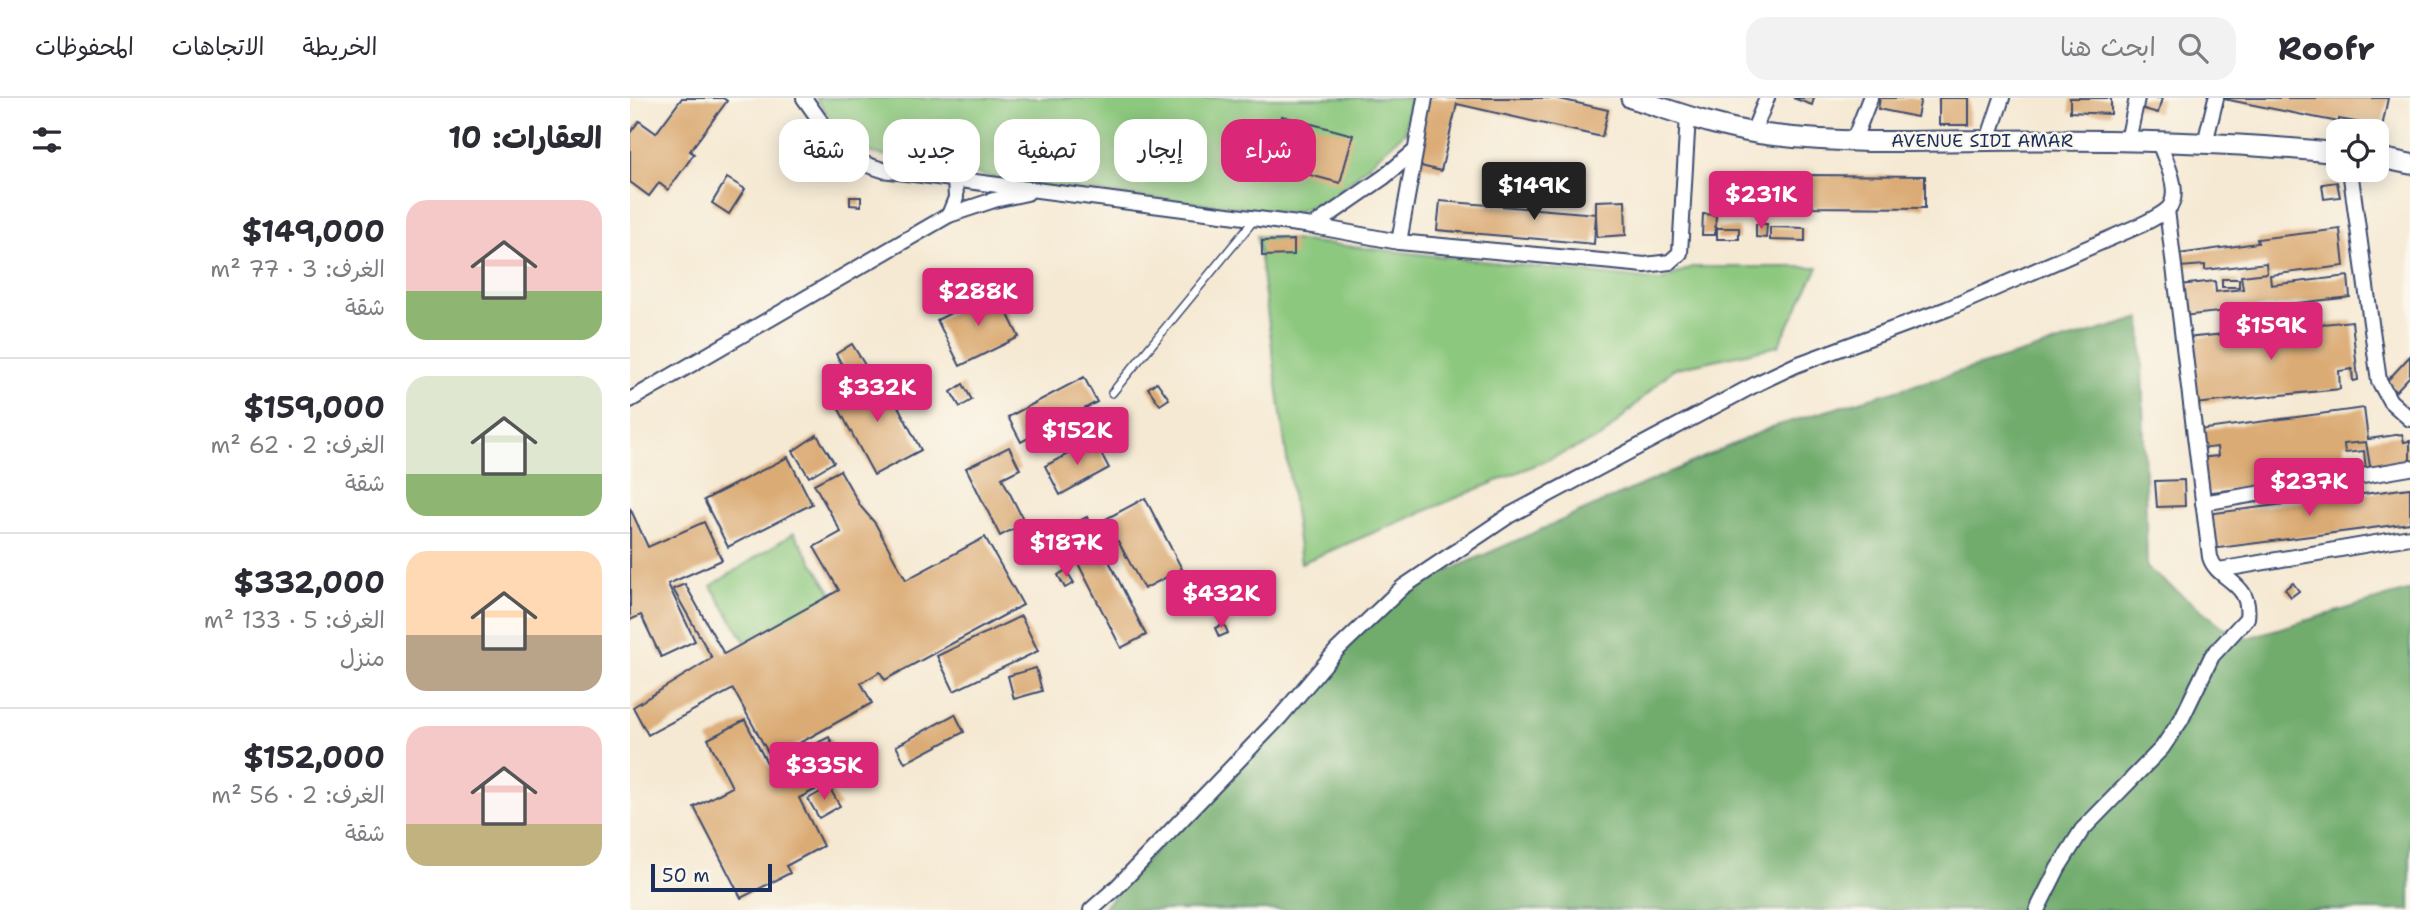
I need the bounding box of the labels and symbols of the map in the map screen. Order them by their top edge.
street label: AVENUE SIDI AMAR [1891,129,2073,153]
pin: $149K [1485,162,1583,222]
pin: $231K [1712,172,1810,231]
pin: $288K [929,268,1027,328]
pin: $159K [2222,302,2320,362]
pin: $332K [828,364,926,424]
pin: $152K [1028,408,1126,467]
pin: $237K [2260,458,2358,518]
pin: $187K [1017,519,1115,579]
pin: $432K [1172,570,1270,630]
pin: $335K [775,742,873,802]
scale bar [651,861,772,893]

